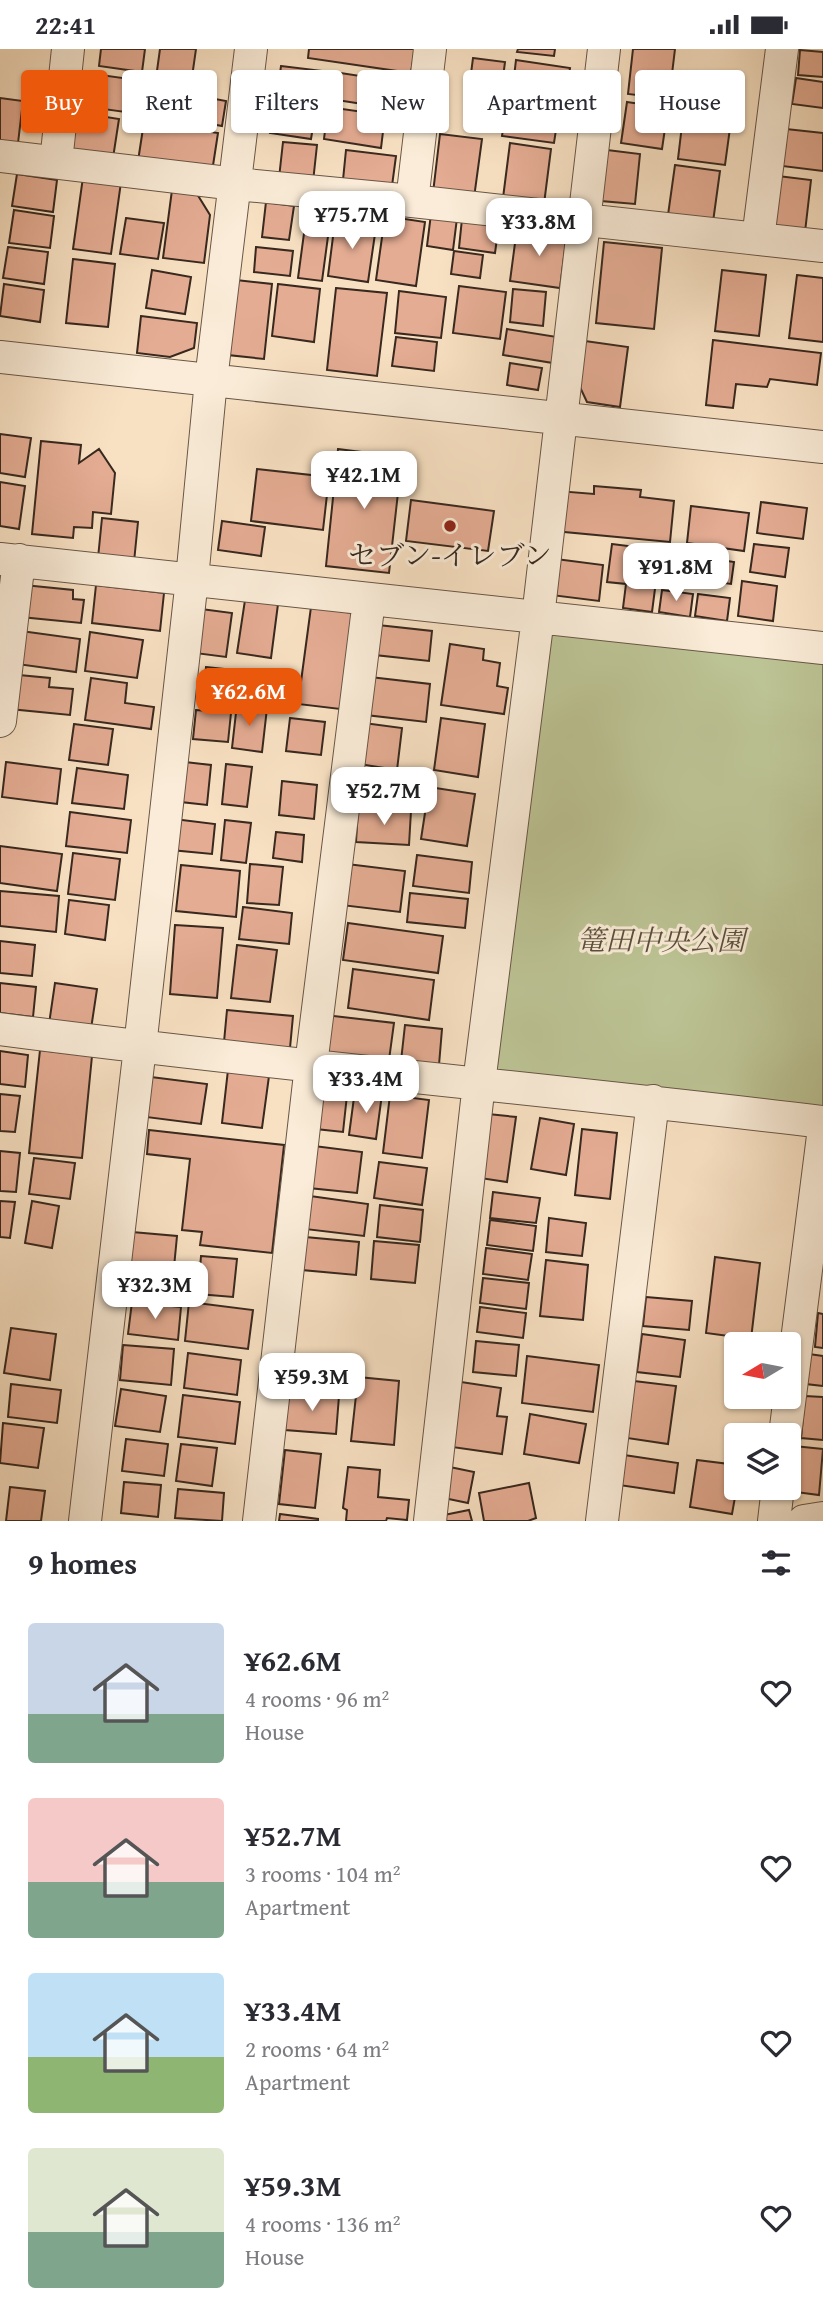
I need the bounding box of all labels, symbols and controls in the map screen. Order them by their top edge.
text: 22:41 [35,5,96,44]
chip: Buy [21,70,108,133]
chip: Rent [122,70,217,133]
chip: Filters [231,70,343,133]
chip: New [357,70,449,133]
chip: Apartment [463,70,621,133]
chip: House [635,70,745,133]
pin: ¥75.7M [295,191,409,251]
text: ¥75.7M [315,197,389,230]
pin: ¥33.8M [482,199,596,258]
text: ¥33.8M [502,204,576,237]
pin: ¥42.1M [307,451,421,511]
text: ¥42.1M [327,457,401,490]
marker: セブン-イレブン [442,518,458,534]
place label: セブン-イレブン [348,534,552,575]
pin: ¥91.8M [619,543,733,603]
text: ¥91.8M [639,549,713,582]
pin: ¥62.6M [192,669,306,728]
text: ¥62.6M [212,674,286,707]
pin: ¥52.7M [327,767,441,827]
text: ¥52.7M [347,773,421,806]
park label: 篭田中央公園 [577,919,749,960]
pin: ¥33.4M [309,1055,423,1115]
text: ¥33.4M [329,1061,403,1094]
pin: ¥32.3M [98,1261,212,1321]
text: ¥32.3M [118,1267,192,1300]
north arrow [724,1332,802,1409]
map controls [724,1332,801,1500]
pin: ¥59.3M [255,1353,369,1413]
text: ¥59.3M [275,1359,349,1392]
button: layers [724,1423,801,1500]
text: 9 homes [28,1541,137,1585]
icon: filters [757,1544,795,1582]
text: ¥62.6M [245,1638,341,1682]
icon: home [84,1651,168,1735]
icon: heart [757,1674,795,1712]
text: 4 rooms · 96 m² [245,1682,389,1715]
text: House [245,1715,304,1748]
text: ¥52.7M [245,1813,341,1857]
icon: home [84,1826,168,1910]
icon: heart [757,1849,795,1887]
text: 3 rooms · 104 m² [245,1857,400,1890]
text: Apartment [245,1890,350,1923]
text: ¥33.4M [245,1988,341,2032]
icon: home [84,2001,168,2085]
icon: heart [757,2024,795,2062]
text: 2 rooms · 64 m² [245,2032,389,2065]
text: Apartment [245,2065,350,2098]
text: ¥59.3M [245,2163,341,2207]
icon: home [84,2176,168,2260]
icon: heart [757,2199,795,2237]
text: 4 rooms · 136 m² [245,2207,400,2240]
text: House [245,2240,304,2273]

